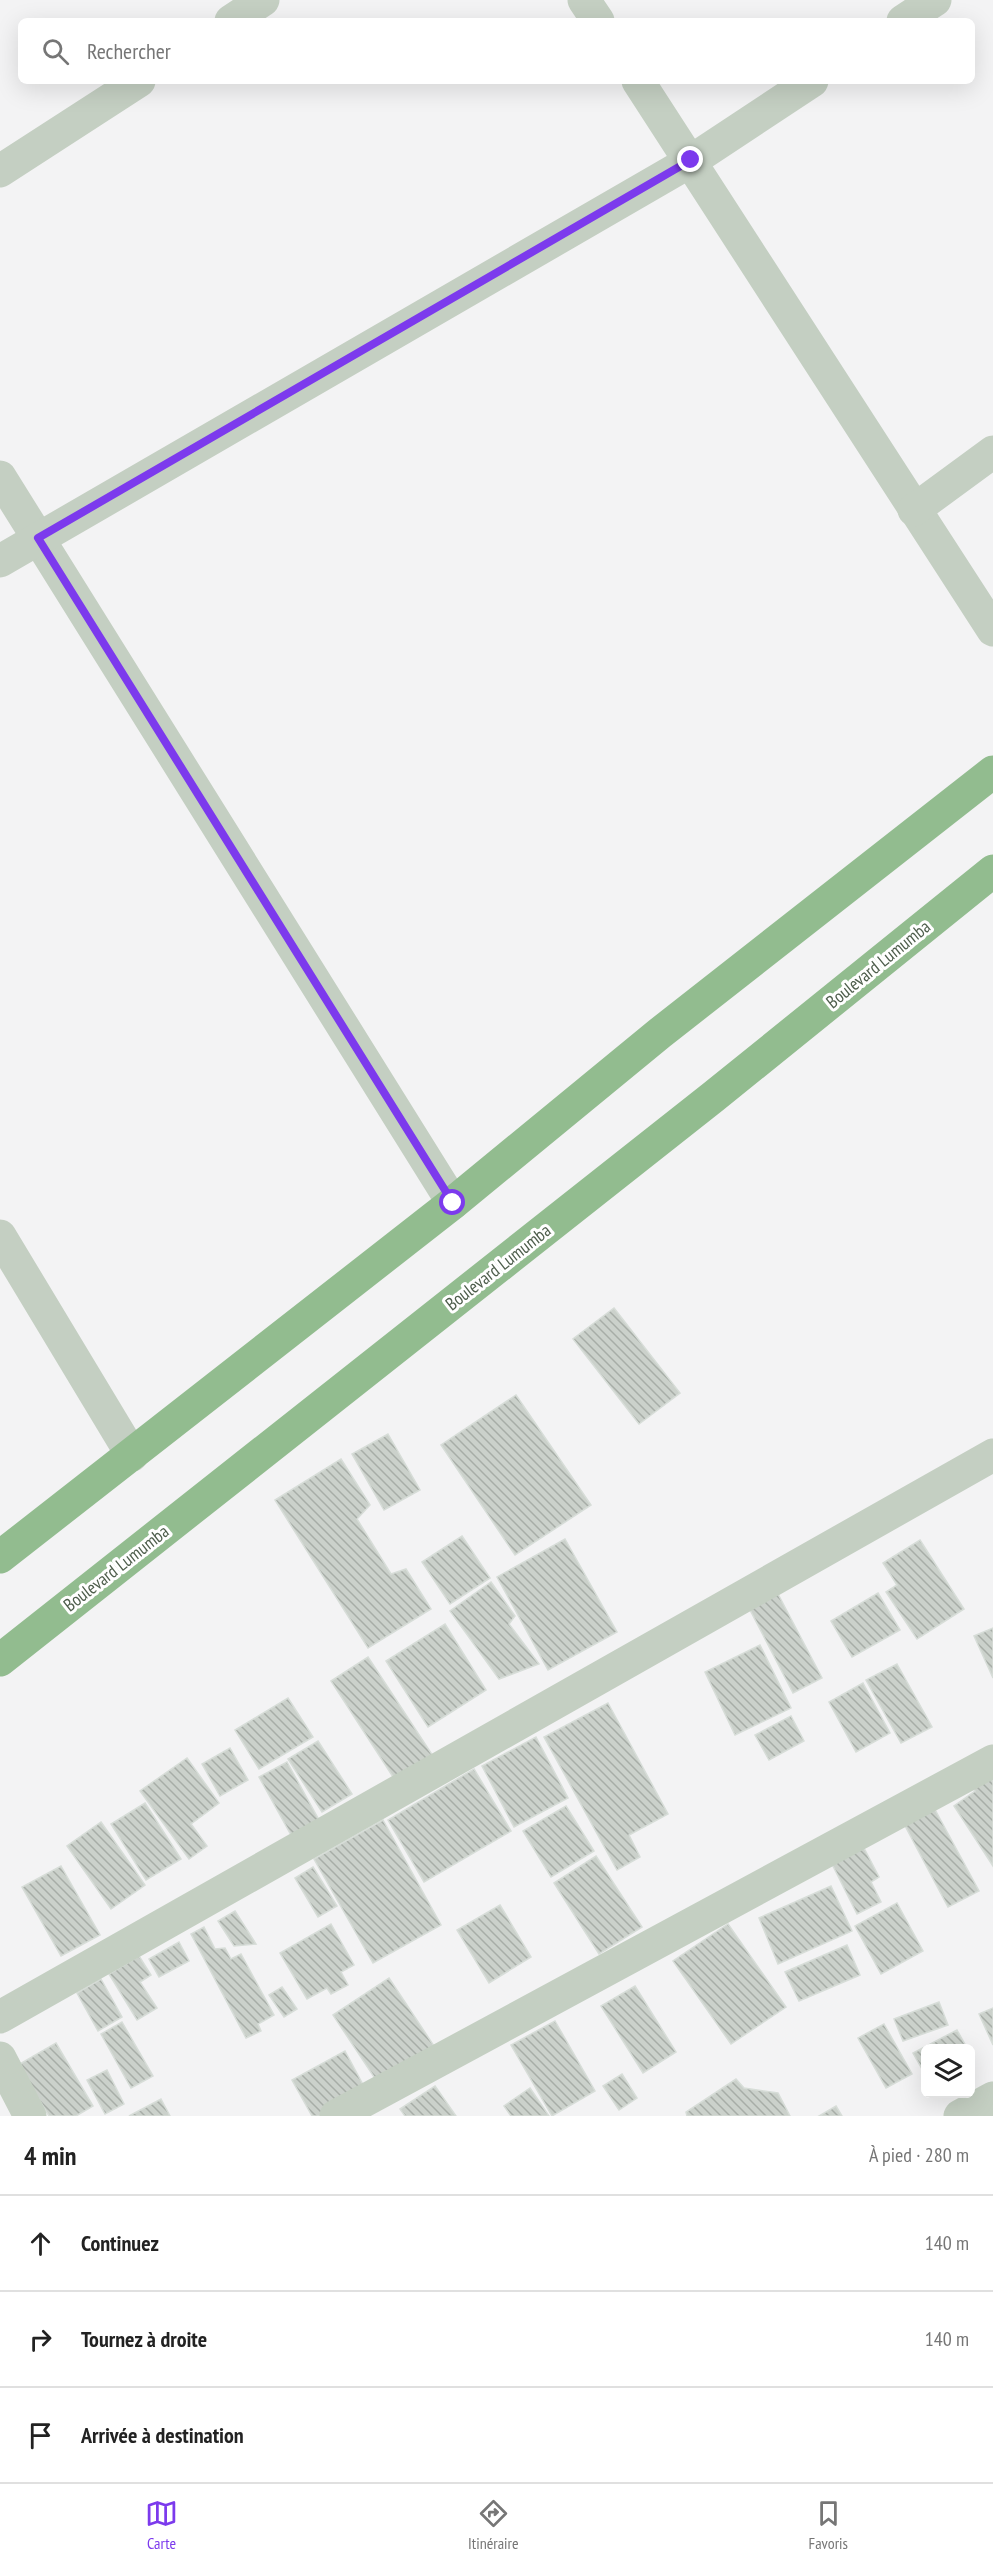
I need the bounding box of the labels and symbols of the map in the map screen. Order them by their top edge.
route end [677,146,703,172]
street label: Boulevard Lumumba [821,915,935,1013]
route start [439,1189,465,1215]
street label: Boulevard Lumumba [441,1219,555,1315]
street label: Boulevard Lumumba [59,1520,173,1616]

